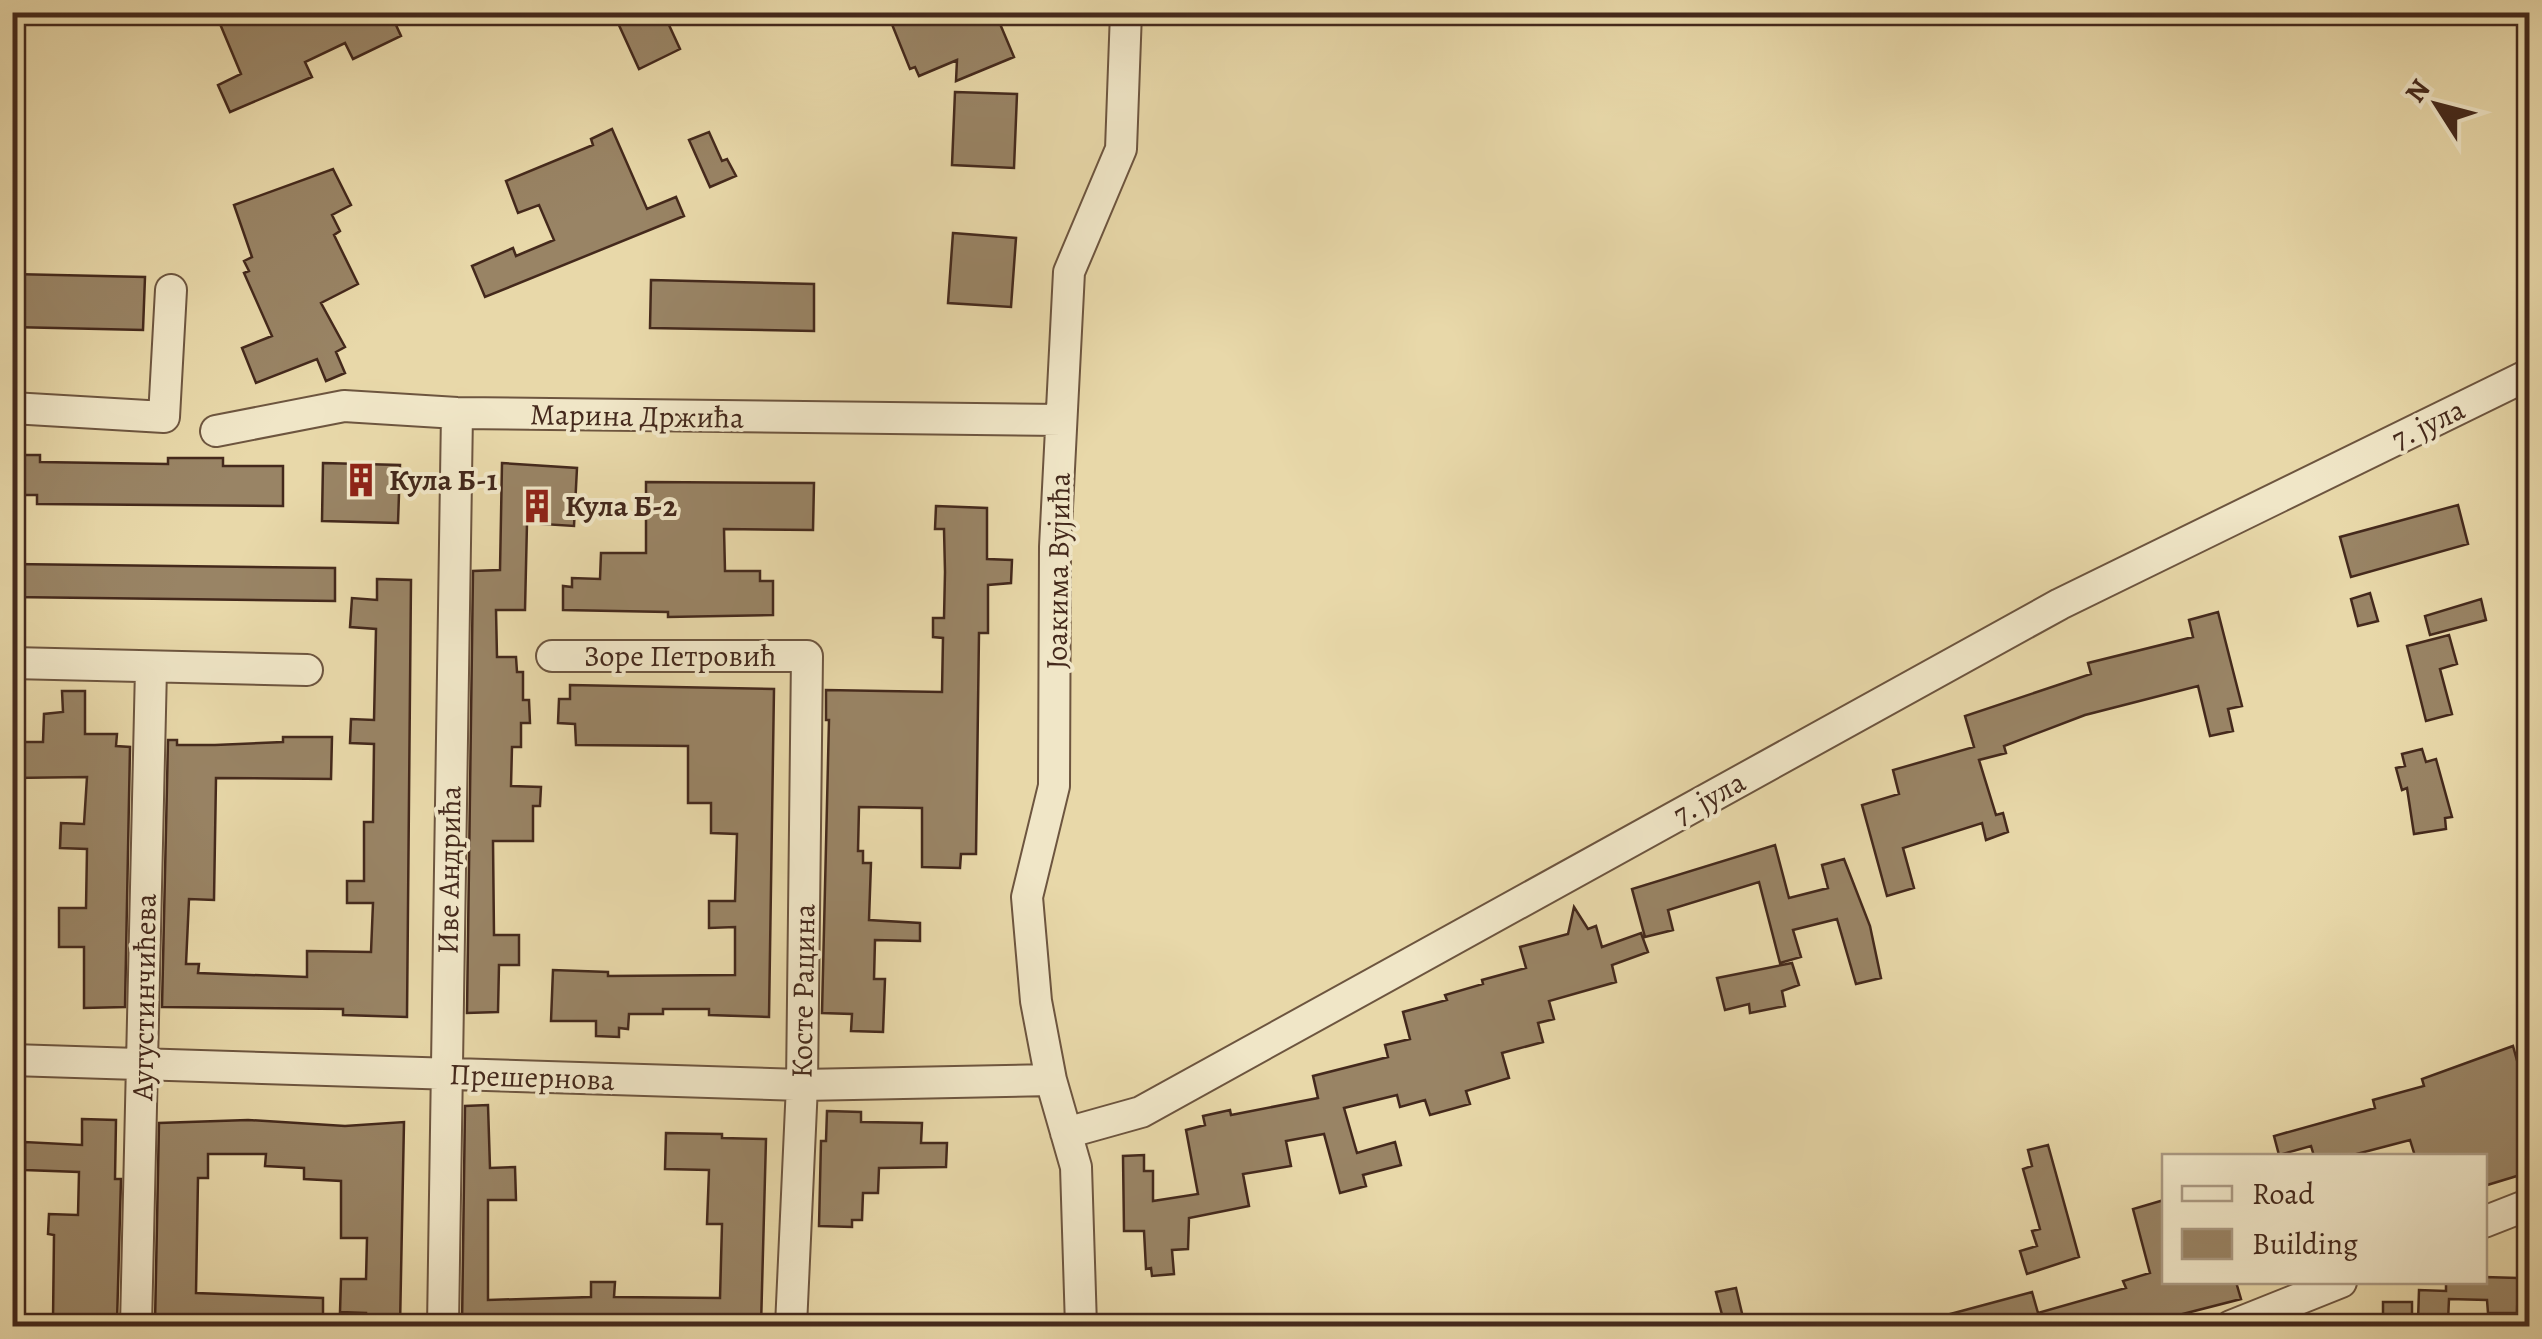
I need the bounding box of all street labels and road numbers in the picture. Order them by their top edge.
street label: 7. јула [2385,389,2471,459]
street label: Марина Држића [530,394,744,438]
street label: Јоакима Вујића [1036,472,1080,670]
street label: Зоре Петровић [584,636,776,676]
street label: 7. јула [1666,762,1752,834]
street label: Иве Андрића [428,785,470,955]
street label: Аугустинчићева [122,893,166,1102]
street label: Косте Рацина [781,903,825,1079]
street label: Прешернова [449,1054,616,1100]

